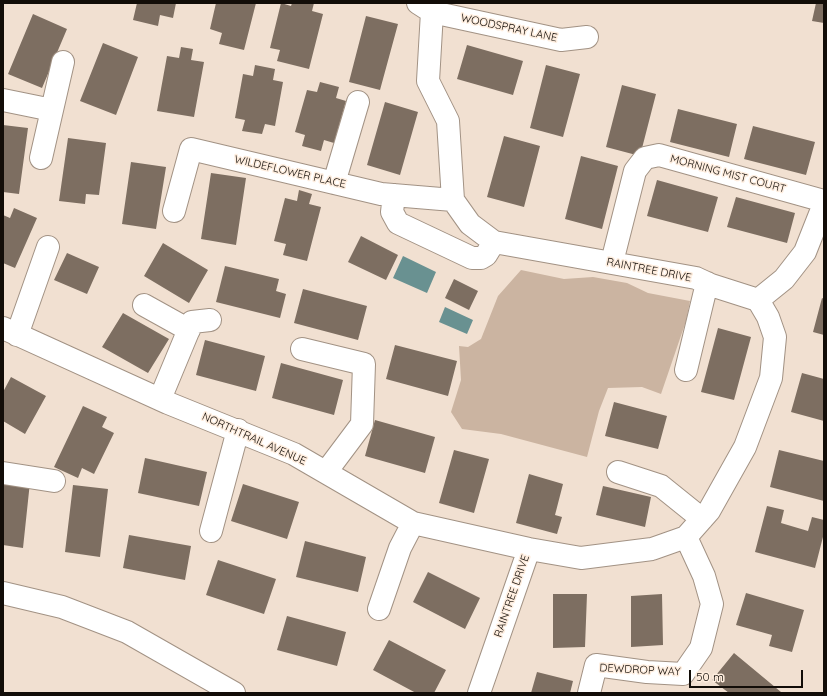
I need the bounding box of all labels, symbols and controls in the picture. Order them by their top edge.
street label: WOODSPRAY LANE [459,11,559,45]
street label: MORNING MIST COURT [669,152,787,196]
street label: WILDEFLOWER PLACE [233,153,347,191]
street label: RAINTREE DRIVE [605,255,693,285]
street label: NORTHTRAIL AVENUE [200,410,308,468]
street label: RAINTREE DRIVE [492,553,532,639]
street label: DEWDROP WAY [599,661,681,679]
scale bar [691,662,805,688]
text: 50 m [696,669,724,684]

